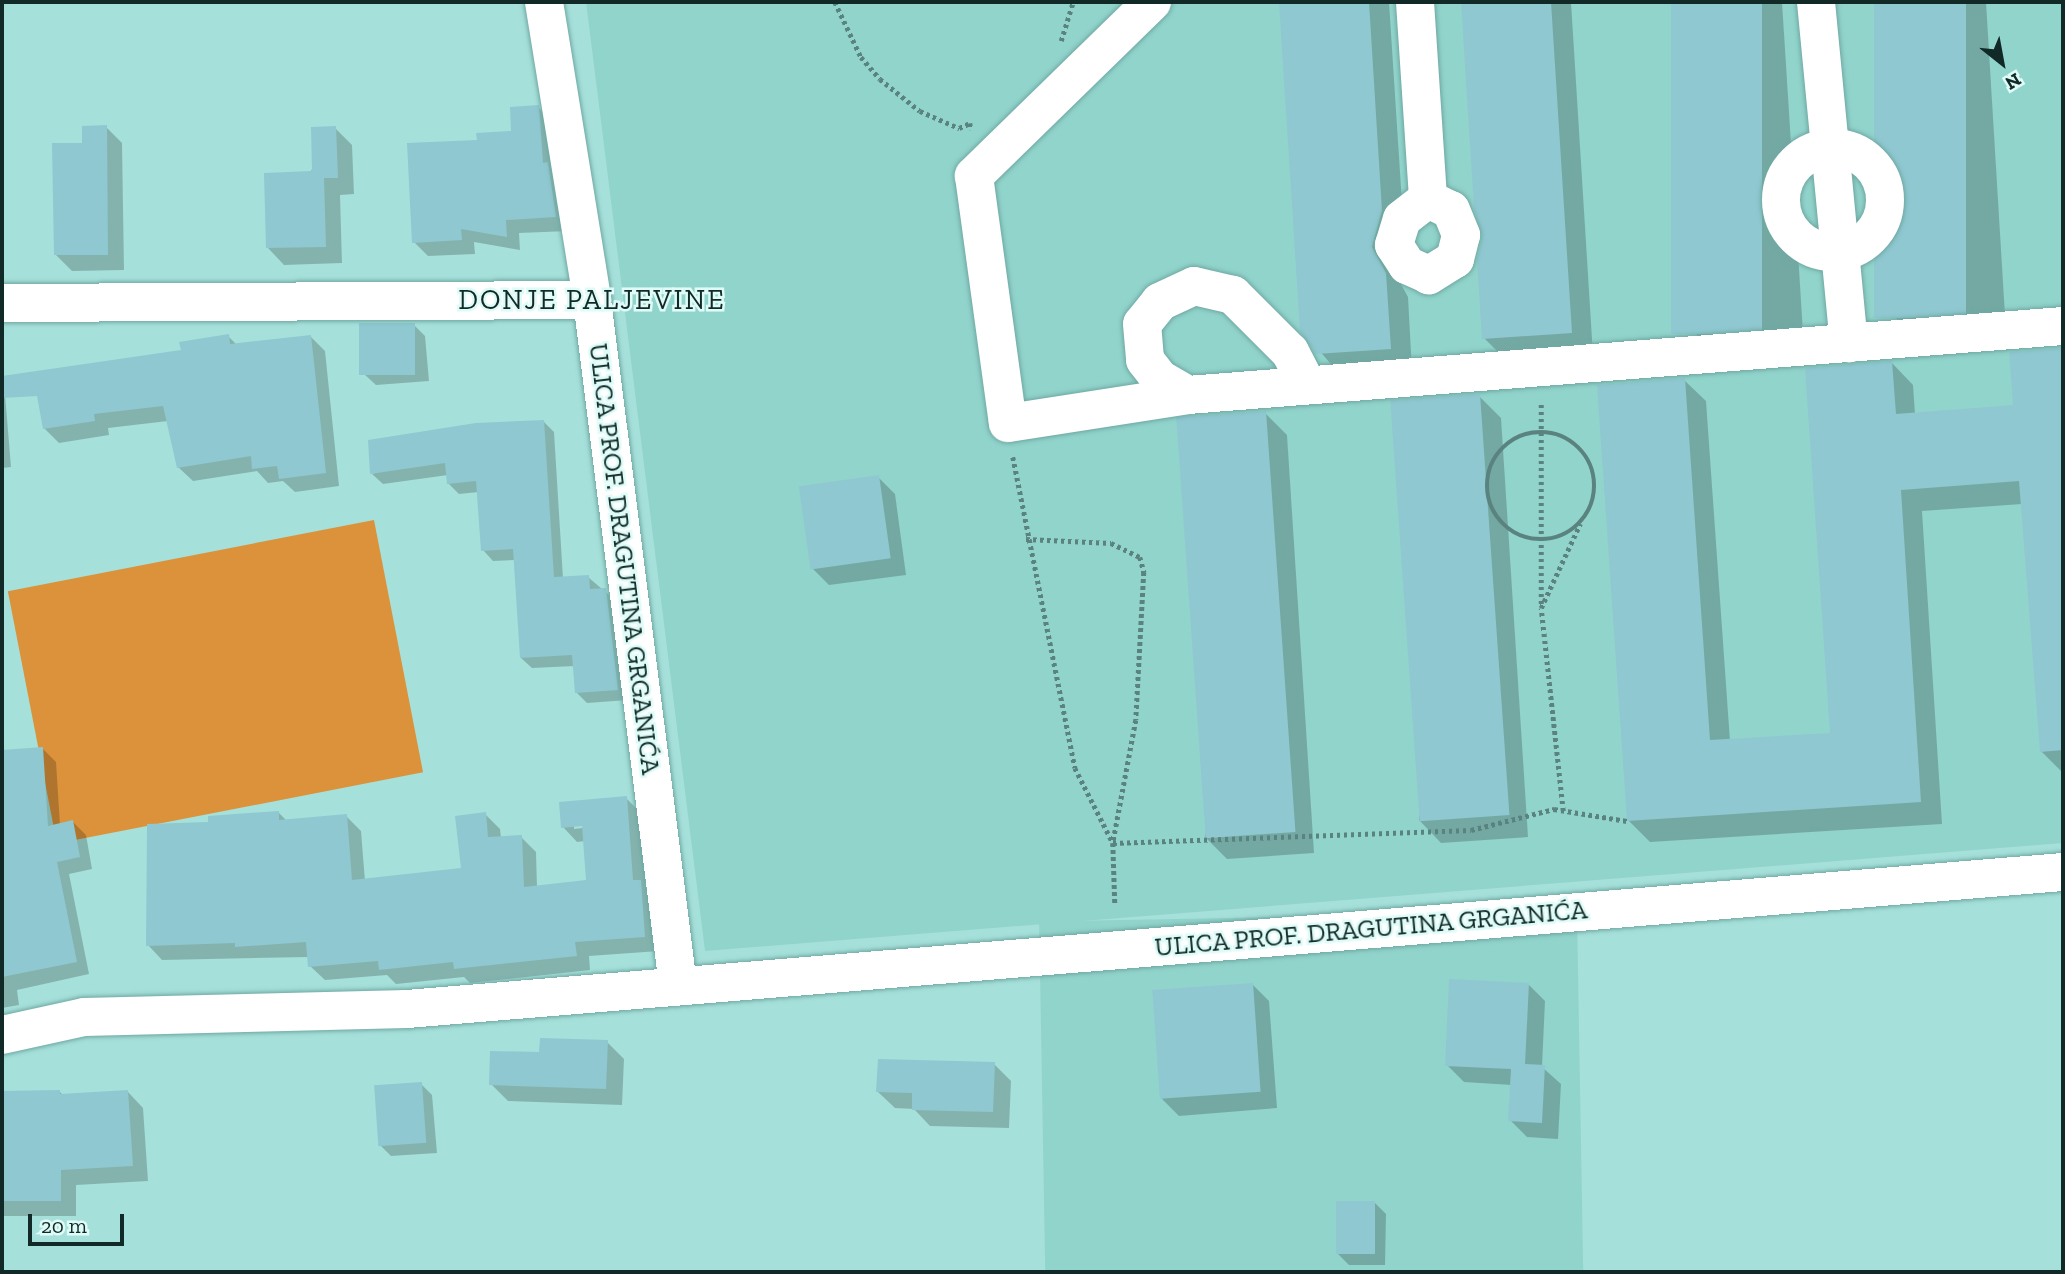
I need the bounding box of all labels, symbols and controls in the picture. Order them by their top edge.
north arrow [1967,28,2037,98]
text: N [2001,68,2025,95]
district label: DONJE PALJEVINE [460,283,724,317]
street label: ULICA PROF. DRAGUTINA GRGANIĆA [582,341,666,777]
street label: ULICA PROF. DRAGUTINA GRGANIĆA [1153,894,1589,964]
scale bar [32,1200,128,1244]
text: 20 m [41,1213,87,1238]

